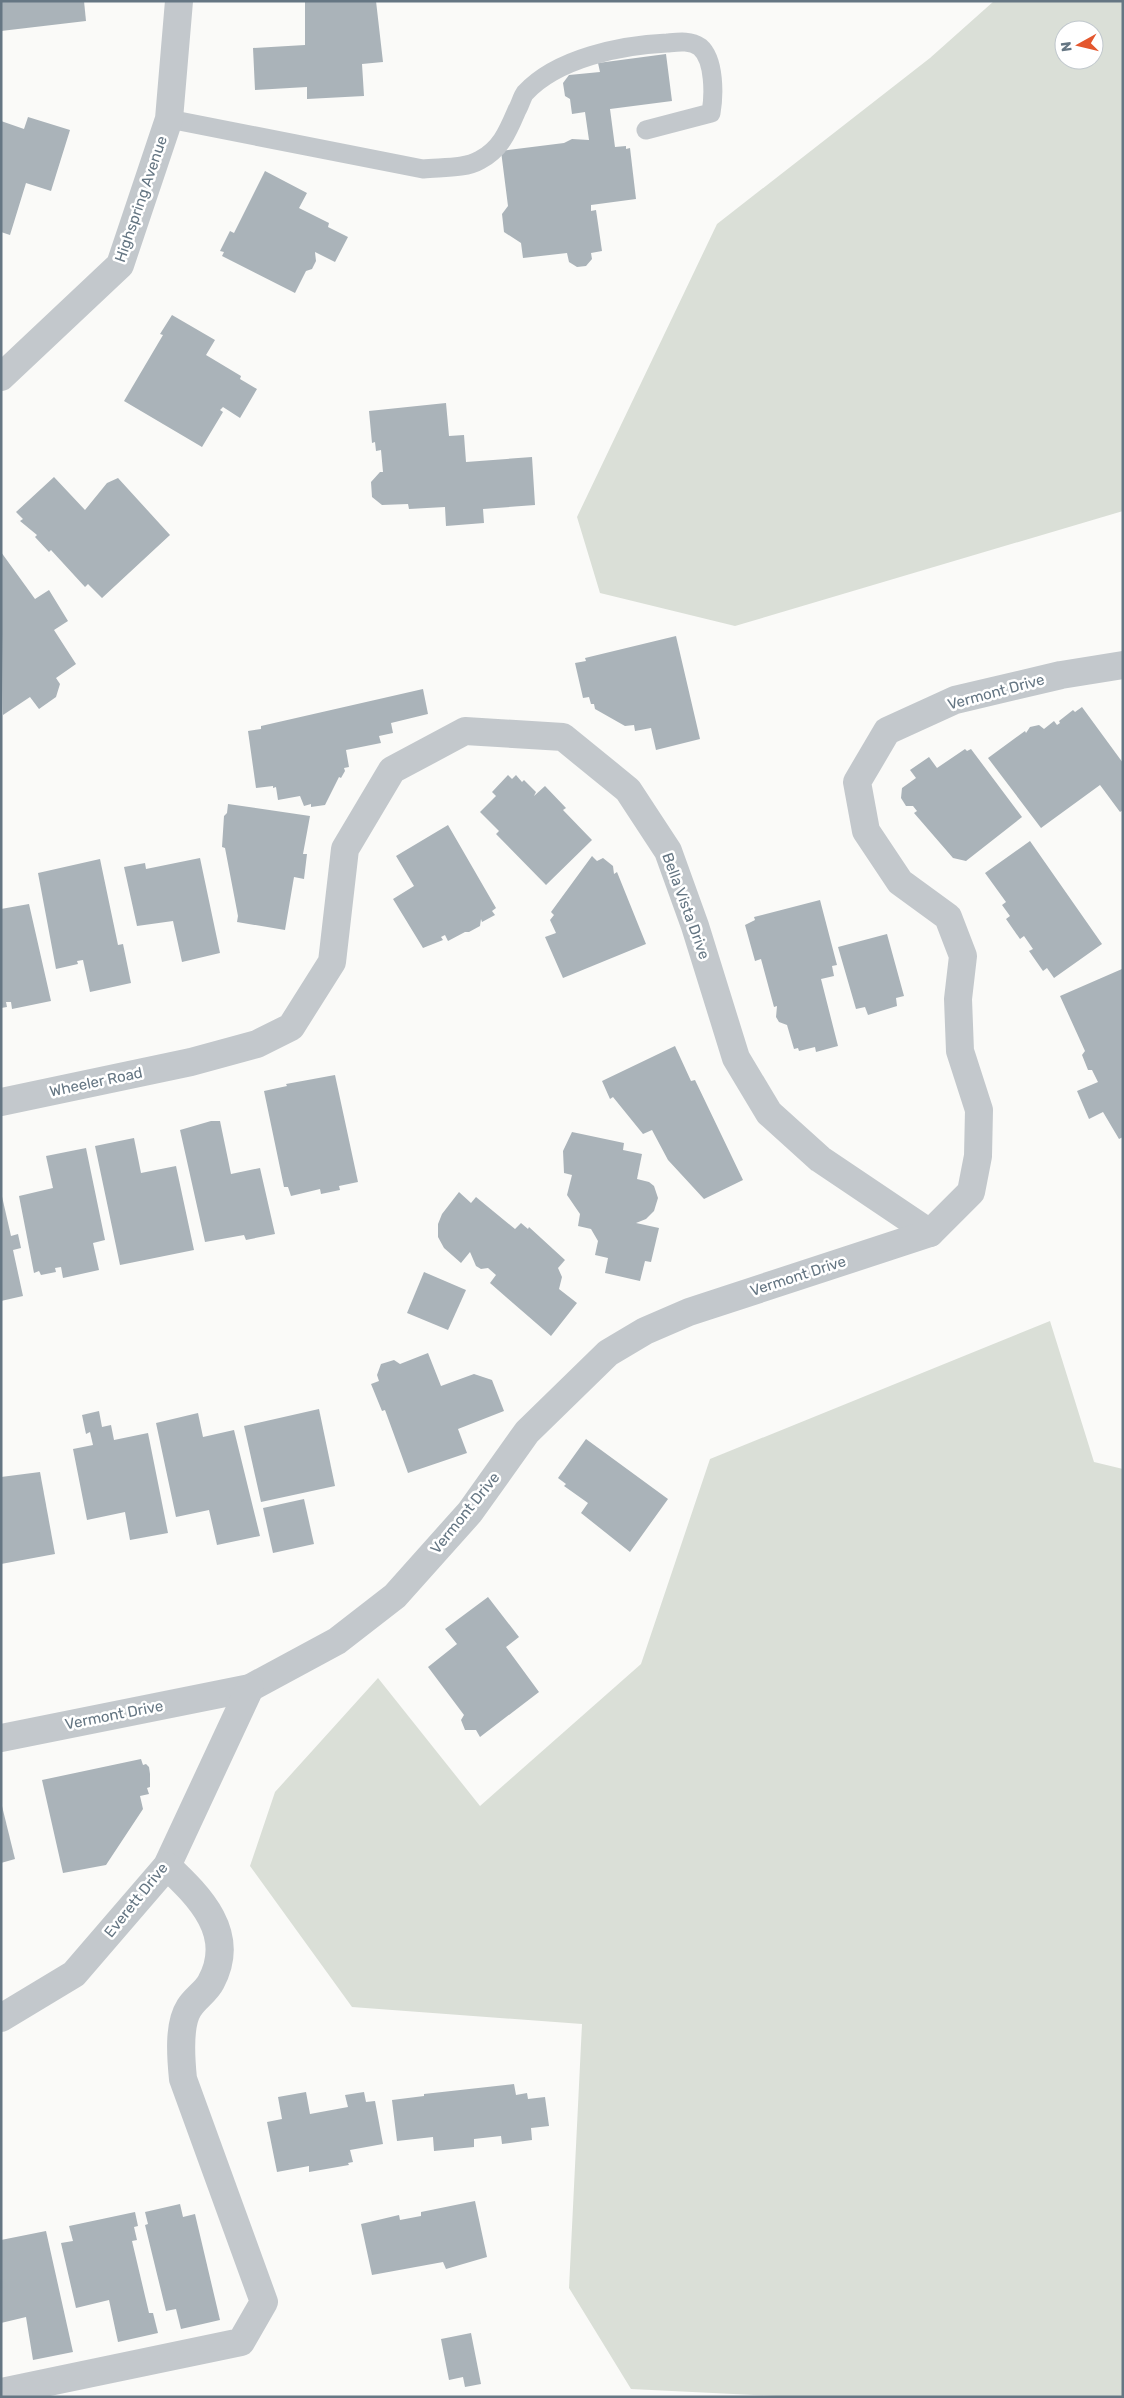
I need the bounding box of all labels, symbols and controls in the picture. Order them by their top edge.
north arrow [1054,20,1104,70]
text: N [1058,41,1076,53]
street label: Highspring Avenue [111,134,171,264]
street label: Vermont Drive [946,670,1046,714]
street label: Bella Vista Drive [658,850,714,962]
street label: Wheeler Road [48,1063,144,1101]
street label: Vermont Drive [748,1252,848,1300]
street label: Vermont Drive [427,1469,503,1557]
street label: Vermont Drive [63,1697,165,1733]
street label: Everett Drive [100,1859,172,1941]

